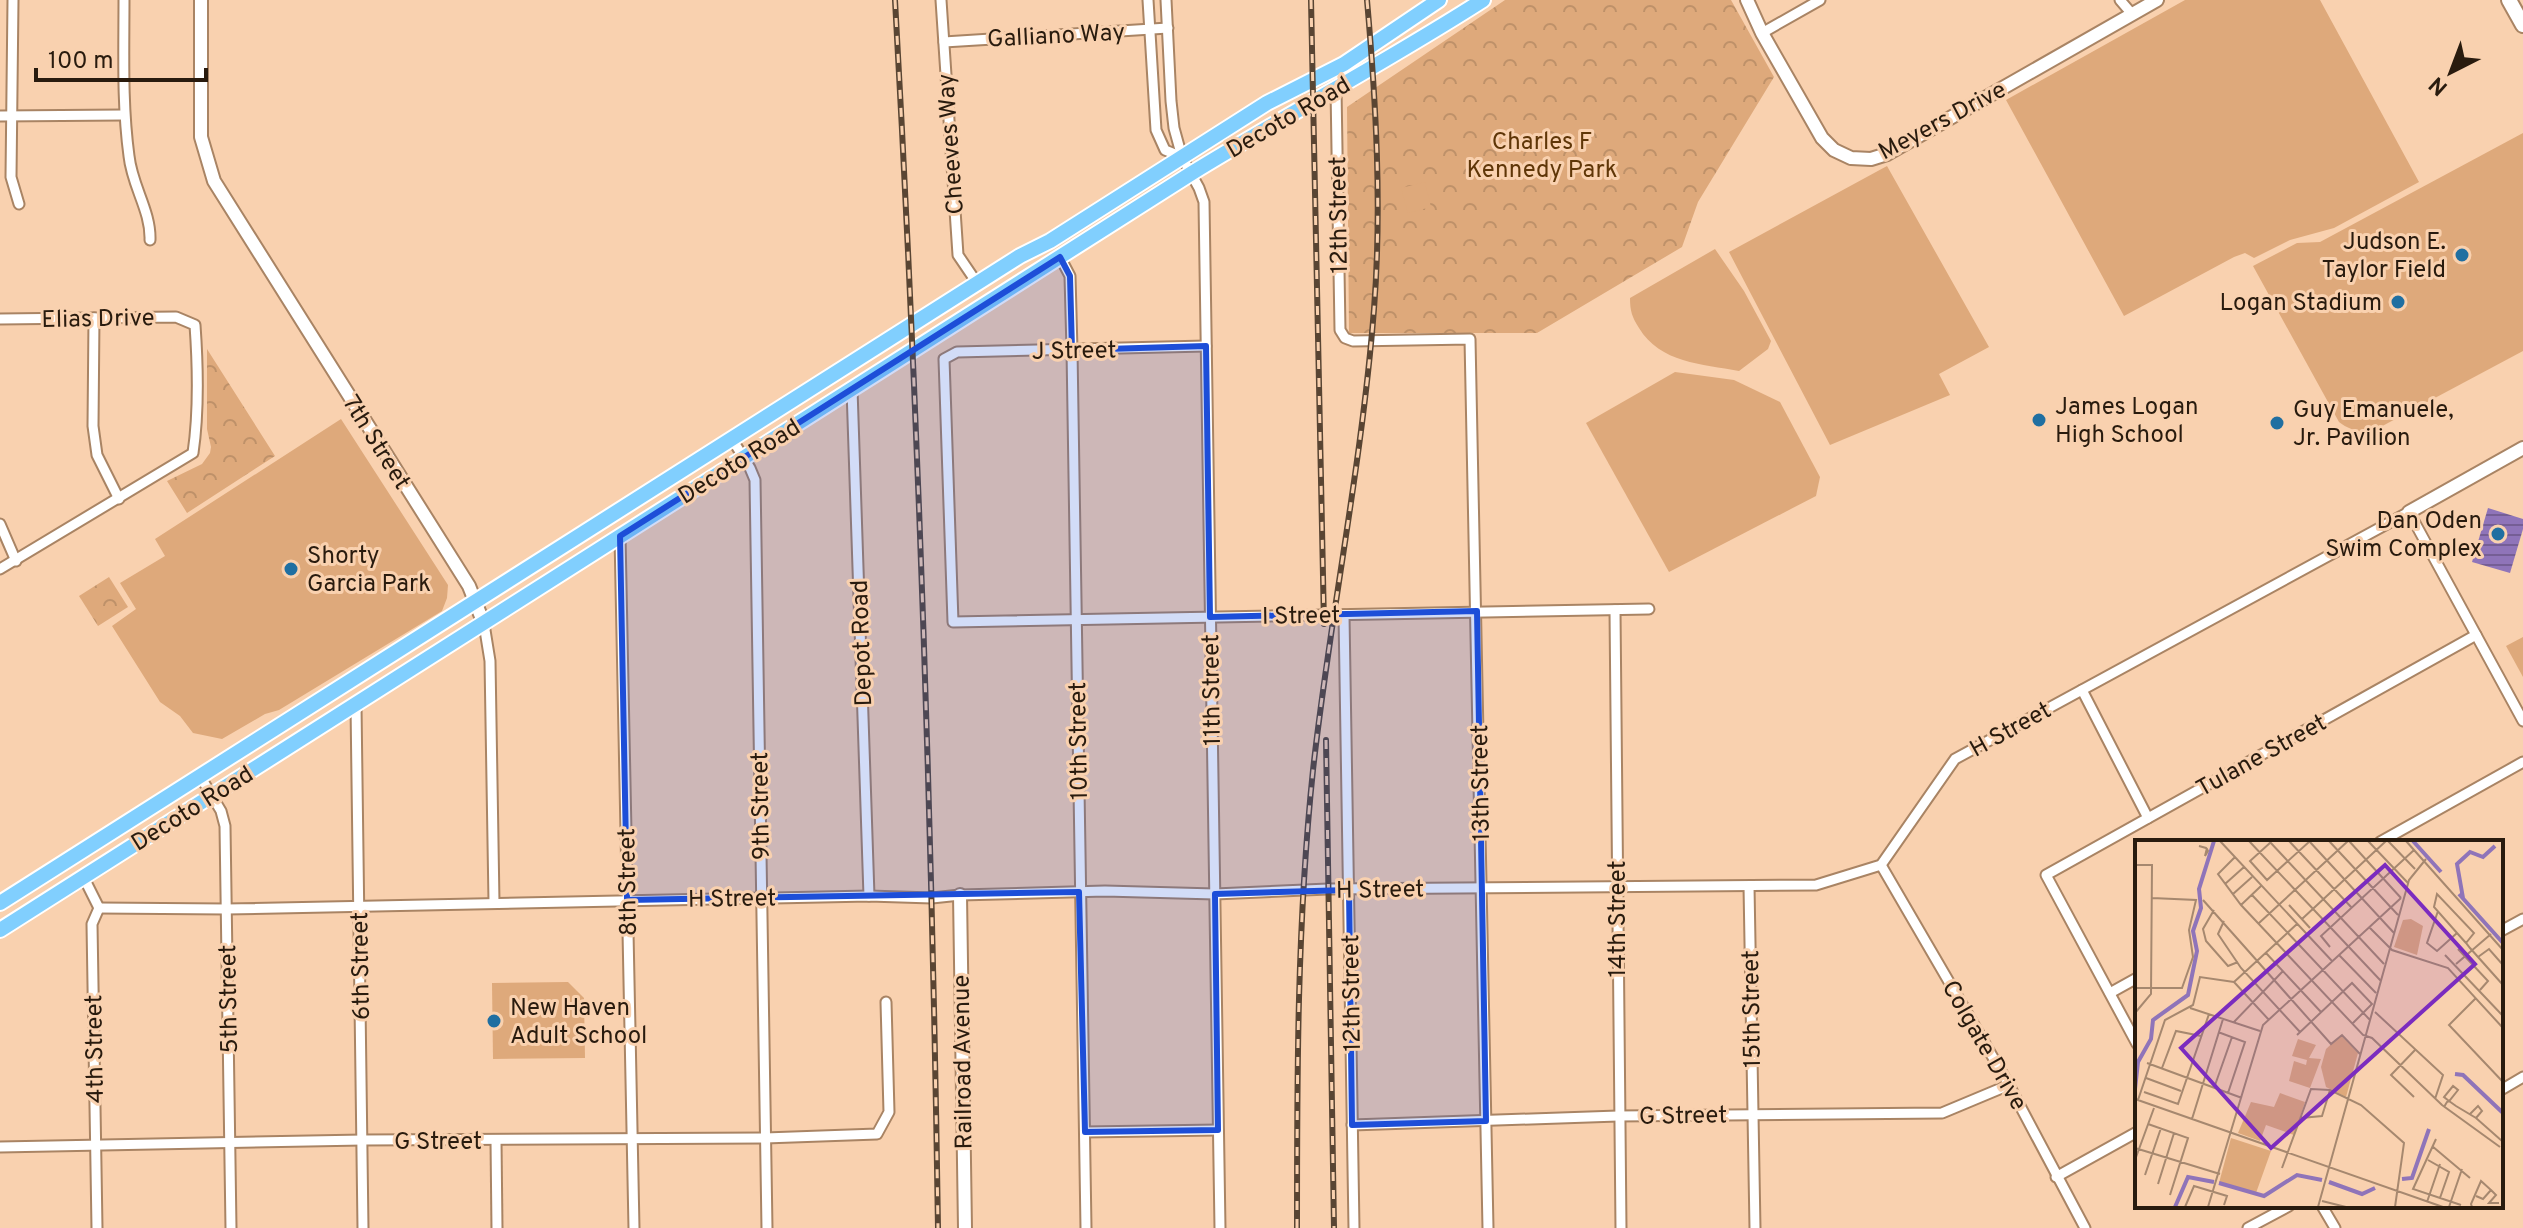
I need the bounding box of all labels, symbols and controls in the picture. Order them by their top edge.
street label: Galliano Way [986,18,1126,56]
scale bar [36,32,206,82]
north arrow [2411,32,2491,112]
text: 100 m [48,47,114,77]
text: N [2424,70,2454,100]
street label: Decoto Road [1222,71,1356,166]
street label: Cheeves Way [932,72,972,215]
street label: Meyers Drive [1874,76,2012,168]
park label: Charles F Kennedy Park [1467,128,1617,186]
street label: 12th Street [1324,156,1356,274]
place label: Judson E. Taylor Field [2321,228,2446,286]
marker: Judson E. Taylor Field [2453,246,2471,264]
place label: Logan Stadium [2219,289,2382,319]
marker: Logan Stadium [2389,293,2407,311]
street label: Elias Drive [41,304,155,336]
street label: J Street [1031,336,1117,368]
street label: 7th Street [335,390,416,496]
place label: James Logan High School [2055,393,2199,451]
place label: Guy Emanuele, Jr. Pavilion [2293,396,2454,454]
marker: James Logan High School [2030,411,2048,429]
street label: Decoto Road [673,413,807,512]
marker: Guy Emanuele, Jr. Pavilion [2268,414,2286,432]
place label: Dan Oden Swim Complex [2325,507,2482,565]
marker: Dan Oden Swim Complex [2489,525,2507,543]
place label: Shorty Garcia Park [307,542,431,600]
marker: Shorty Garcia Park [282,560,300,578]
street label: Depot Road [846,579,880,707]
street label: I Street [1262,601,1341,633]
street label: 11th Street [1197,634,1229,746]
street label: 10th Street [1064,682,1096,800]
street label: H Street [1965,696,2057,765]
street label: Tulane Street [2192,709,2332,805]
street label: 13th Street [1466,724,1498,842]
street label: 9th Street [746,752,778,860]
street label: Decoto Road [126,760,260,859]
street label: 8th Street [613,828,645,936]
inset map [2135,840,2503,1208]
street label: 14th Street [1604,860,1634,978]
street label: H Street [1336,875,1425,907]
street label: H Street [688,884,777,916]
street label: 6th Street [346,912,378,1020]
street label: 12th Street [1337,934,1369,1052]
street label: 5th Street [214,944,246,1054]
street label: 15th Street [1737,950,1769,1068]
street label: Railroad Avenue [947,974,981,1150]
street label: Colgate Drive [1934,975,2033,1117]
street label: 4th Street [80,994,112,1104]
place label: New Haven Adult School [510,994,647,1052]
marker: New Haven Adult School [485,1012,503,1030]
street label: G Street [1639,1101,1727,1133]
street label: G Street [394,1128,482,1158]

